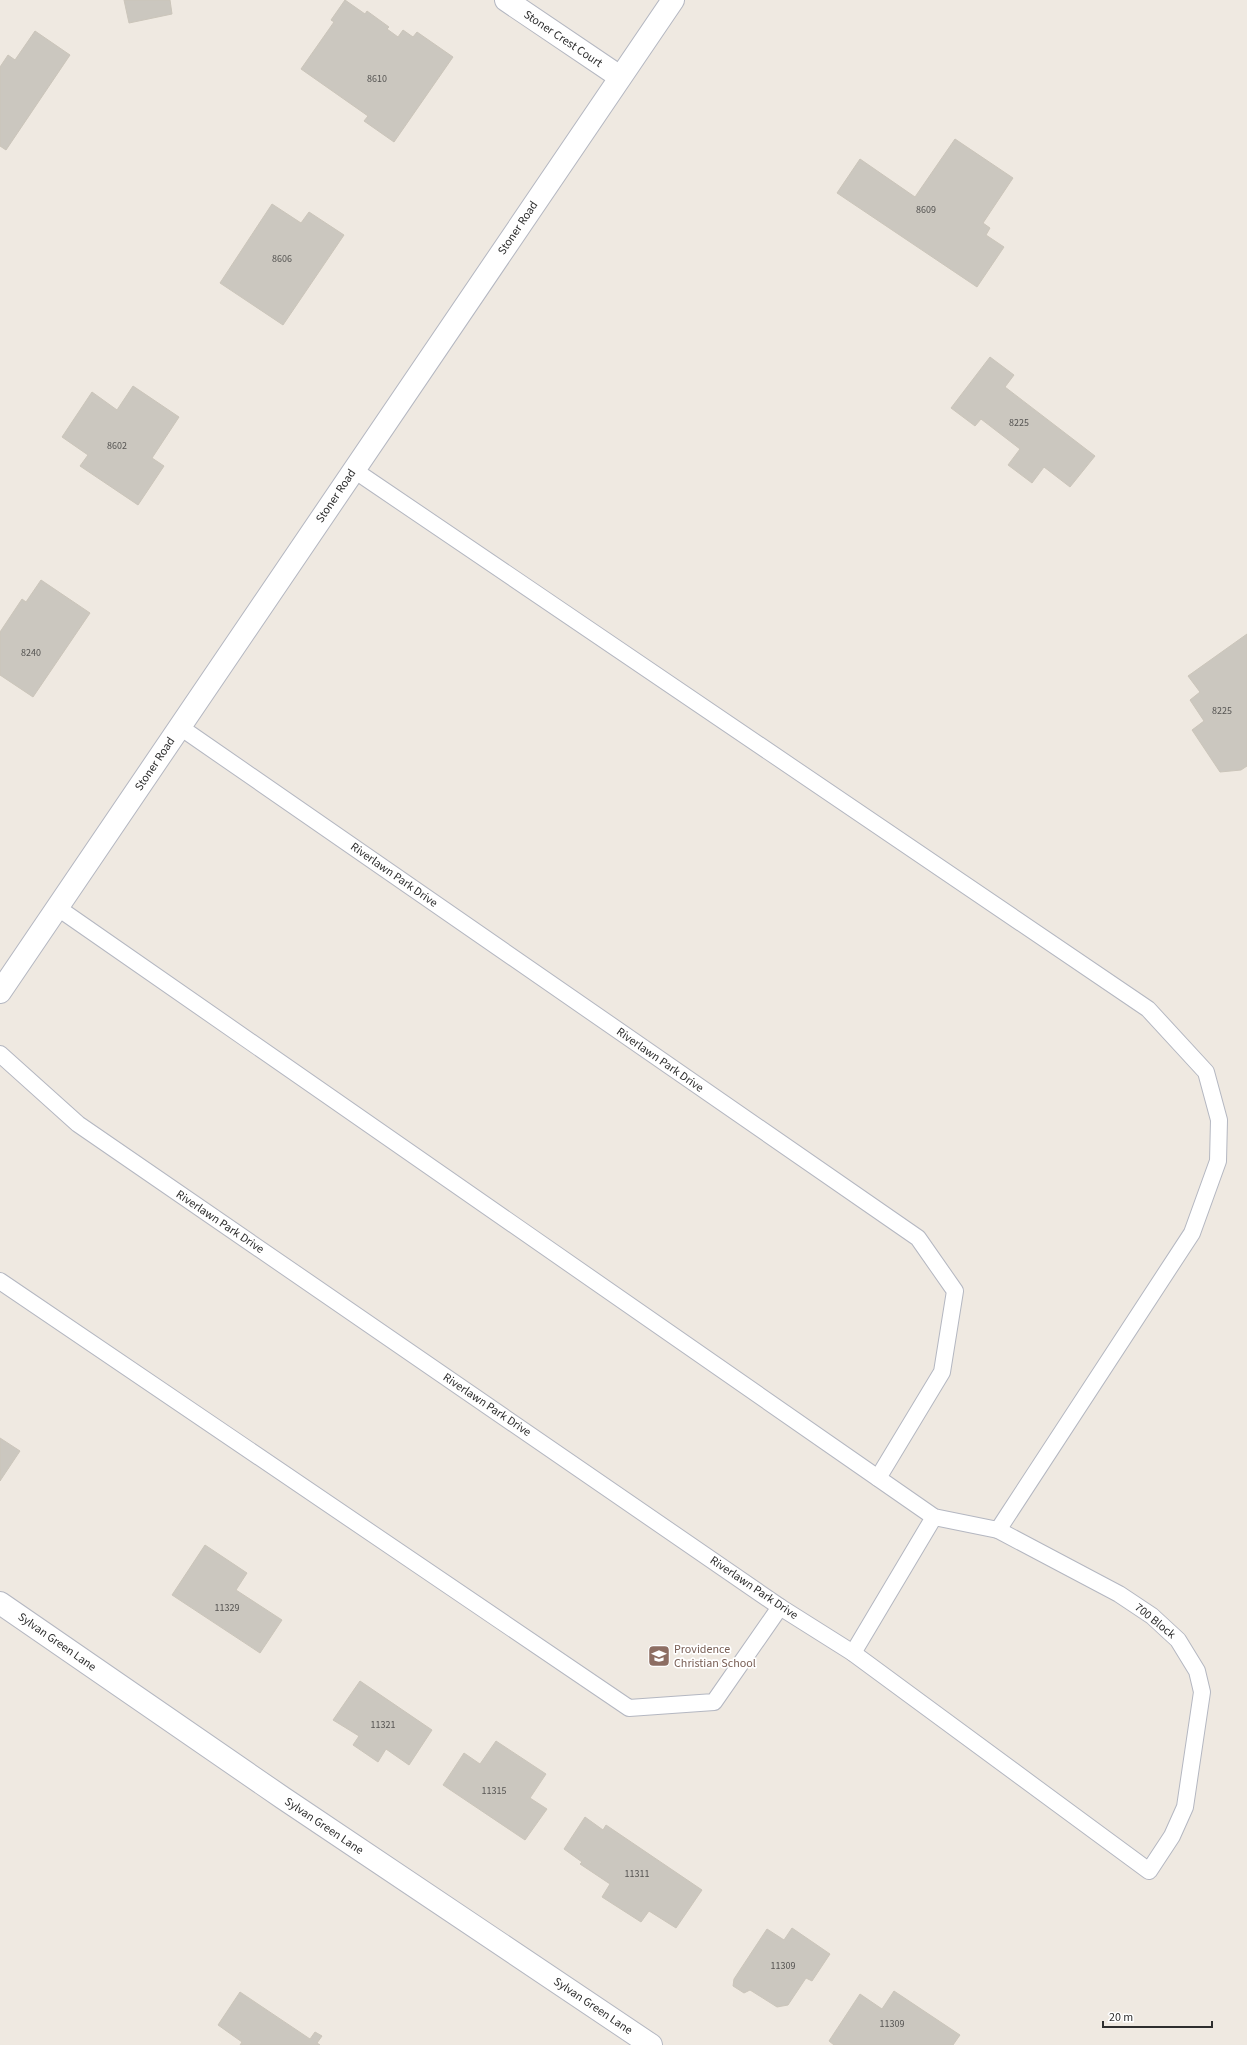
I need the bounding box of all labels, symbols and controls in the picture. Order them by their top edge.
street label: Stoner Crest Court [520,6,606,72]
house number: 8610 [367,72,387,86]
street label: Stoner Road [494,198,542,258]
house number: 8609 [916,203,936,217]
house number: 8606 [272,252,292,266]
house number: 8225 [1009,416,1029,430]
house number: 8602 [107,439,127,453]
street label: Stoner Road [312,466,360,526]
house number: 8240 [21,646,41,660]
house number: 8225 [1212,704,1232,718]
street label: Stoner Road [131,734,179,794]
street label: Riverlawn Park Drive [347,838,441,912]
street label: Riverlawn Park Drive [613,1023,707,1097]
street label: Riverlawn Park Drive [173,1186,267,1258]
street label: Riverlawn Park Drive [440,1369,534,1441]
street label: Riverlawn Park Drive [707,1552,801,1624]
street label: 700 Block [1131,1599,1179,1643]
house number: 11329 [215,1601,239,1615]
street label: Sylvan Green Lane [14,1609,100,1675]
place label: Providence Christian School [674,1641,756,1672]
school or university icon: Providence Christian School [646,1643,672,1669]
house number: 11321 [371,1718,395,1732]
house number: 11315 [482,1784,506,1798]
street label: Sylvan Green Lane [281,1793,367,1859]
house number: 11311 [625,1867,649,1881]
house number: 11309 [771,1959,795,1973]
street label: Sylvan Green Lane [550,1973,636,2039]
scale bar [1103,2003,1212,2029]
text: 20 m [1109,2009,1133,2026]
house number: 11309 [880,2017,904,2031]

